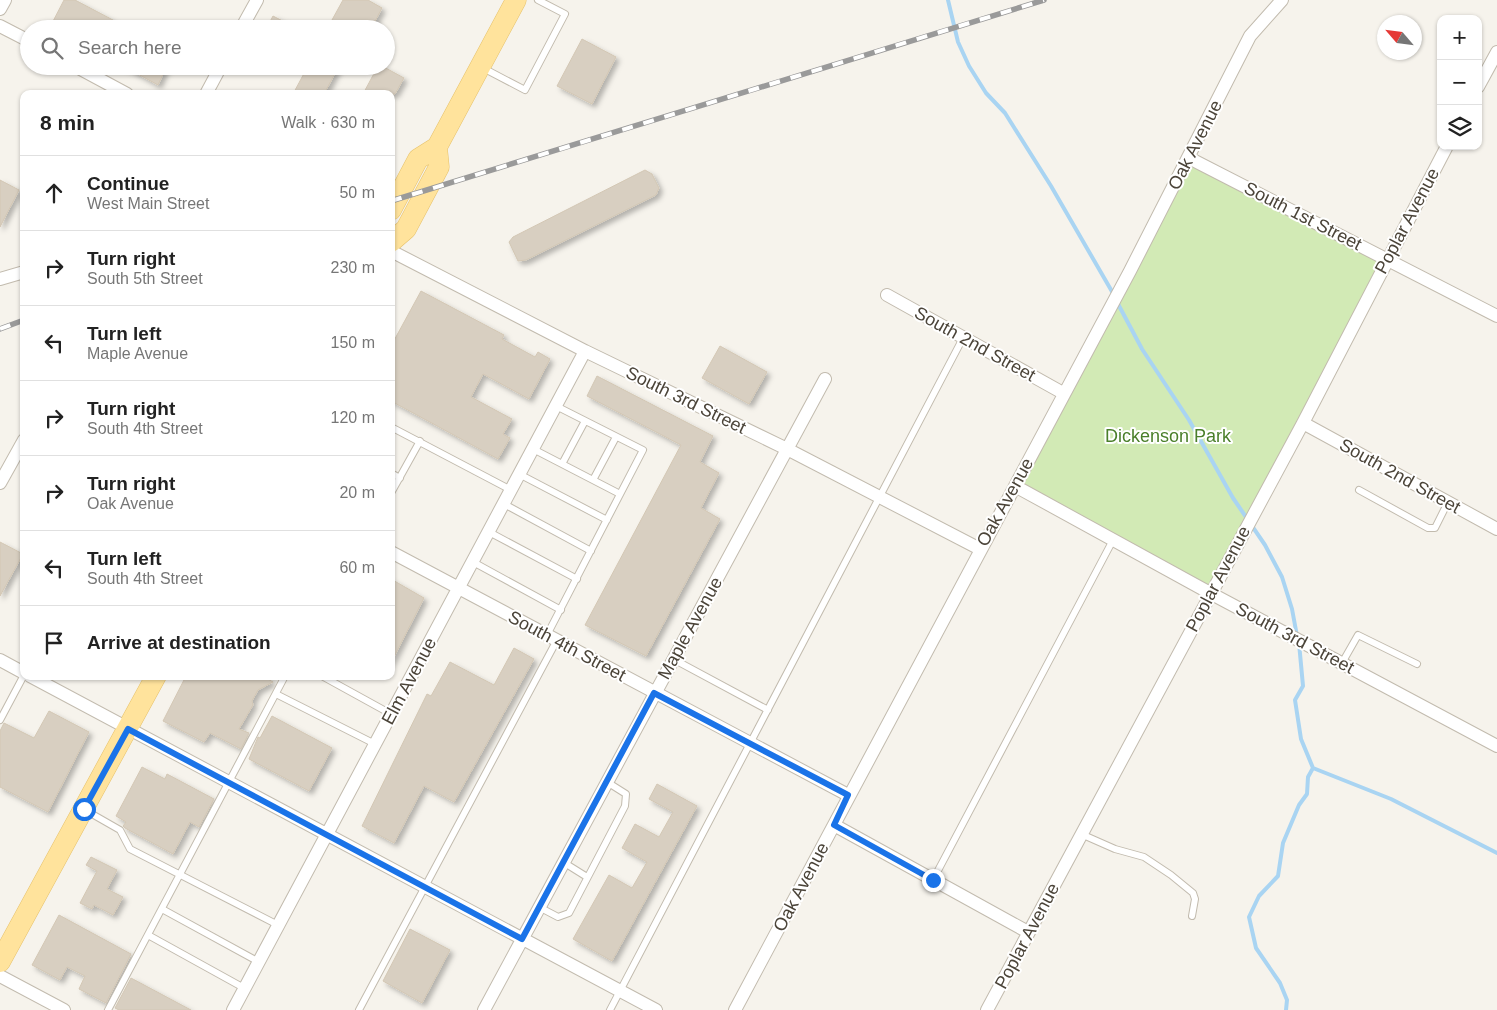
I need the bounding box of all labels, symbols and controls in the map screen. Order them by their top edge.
north arrow [1377,15,1422,60]
map controls [1437,15,1482,150]
button: + [1437,15,1482,60]
search box [20,20,395,75]
icon: search [38,34,66,62]
text: Search here [78,37,182,58]
button: − [1437,60,1482,105]
street label: Oak Avenue [1164,97,1226,193]
button: layers [1437,105,1482,150]
text: 8 min [40,111,95,134]
text: Walk · 630 m [281,114,375,131]
street label: Poplar Avenue [1371,165,1443,277]
text: Continue [87,173,169,194]
street label: South 1st Street [1241,178,1365,254]
icon: ahead [40,179,68,207]
text: 50 m [339,184,375,201]
text: West Main Street [87,195,209,212]
text: Turn right [87,248,175,269]
icon: right [40,254,68,282]
text: 230 m [331,259,375,276]
text: South 5th Street [87,270,203,287]
street label: South 2nd Street [911,303,1039,385]
text: Turn left [87,323,162,344]
icon: left [40,329,68,357]
text: 150 m [331,334,375,351]
text: Maple Avenue [87,345,188,362]
street label: South 3rd Street [623,362,749,438]
text: Turn right [87,398,175,419]
icon: right [40,404,68,432]
text: 120 m [331,409,375,426]
text: South 4th Street [87,420,203,437]
park label: Dickenson Park [1105,426,1232,446]
street label: South 2nd Street [1336,435,1464,517]
street label: Oak Avenue [973,454,1037,550]
text: Turn right [87,473,175,494]
icon: right [40,479,68,507]
text: 20 m [339,484,375,501]
text: Oak Avenue [87,495,174,512]
street label: Poplar Avenue [1182,523,1254,635]
text: Turn left [87,548,162,569]
icon: left [40,554,68,582]
text: 60 m [339,559,375,576]
text: South 4th Street [87,570,203,587]
street label: Maple Avenue [654,573,726,683]
street label: South 3rd Street [1232,598,1358,678]
street label: South 4th Street [505,607,629,685]
icon: arrive [40,629,68,657]
text: Arrive at destination [87,632,271,653]
street label: Elm Avenue [378,634,440,728]
route start [73,798,96,821]
street label: Oak Avenue [769,839,833,935]
route end [922,869,945,892]
street label: Poplar Avenue [991,880,1063,992]

